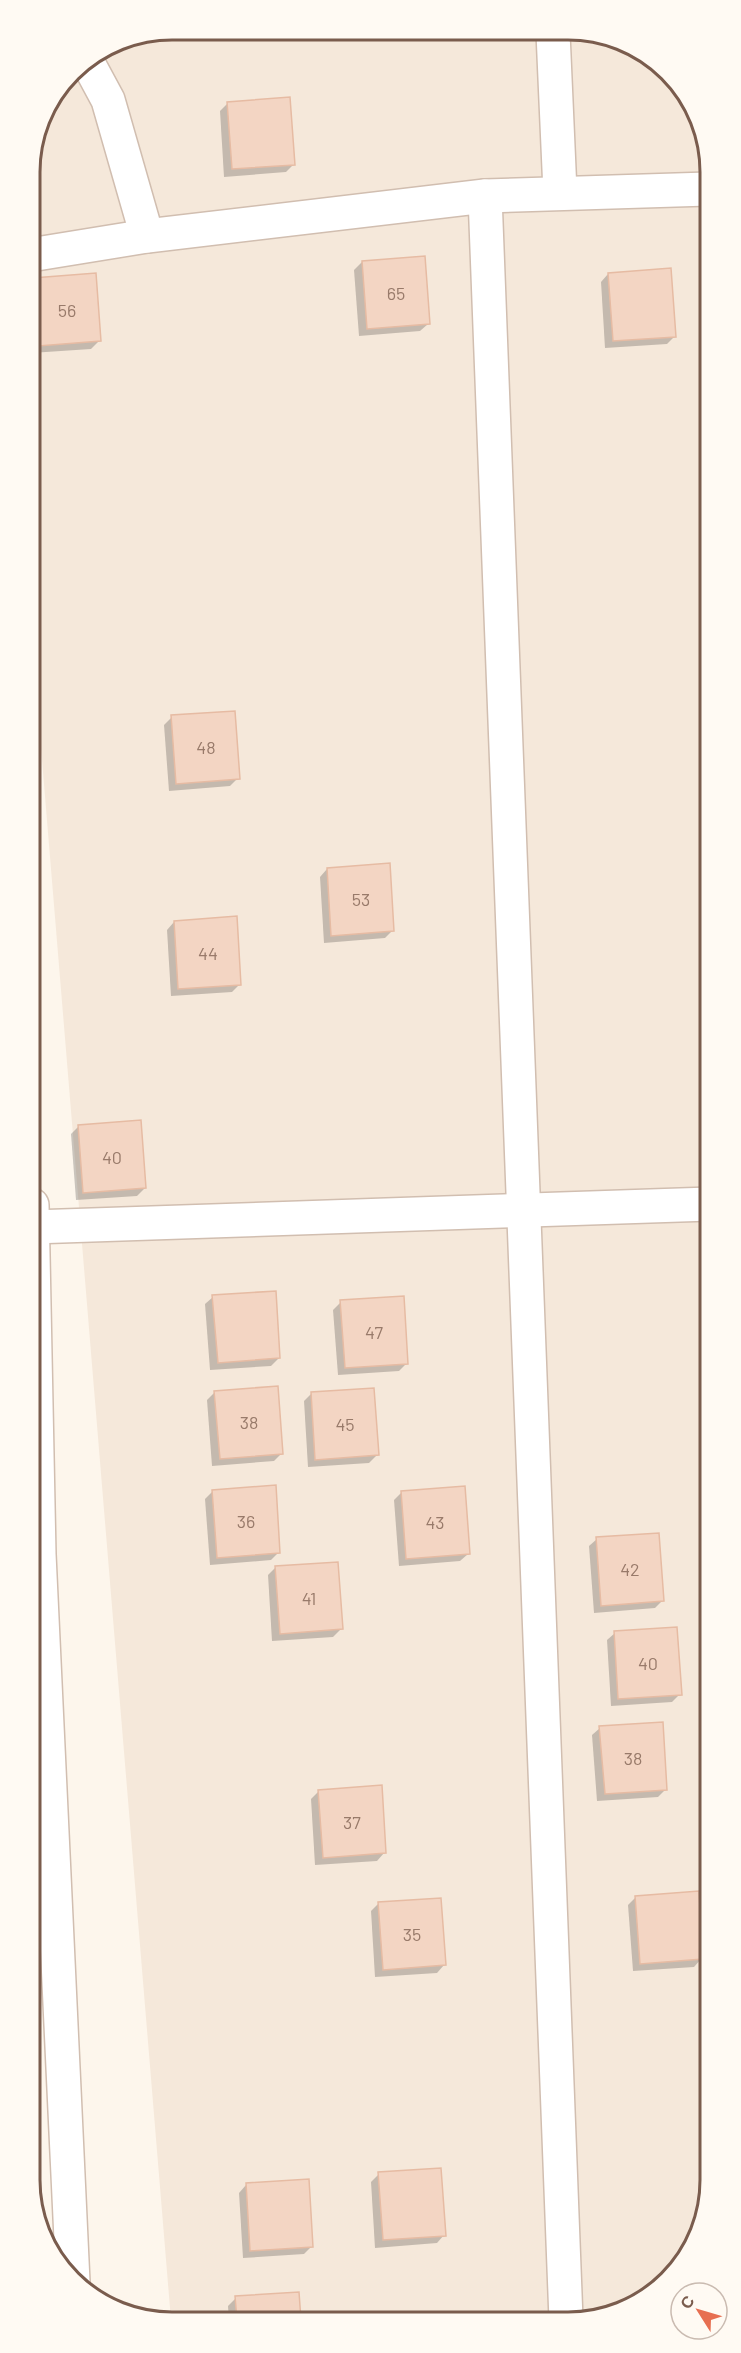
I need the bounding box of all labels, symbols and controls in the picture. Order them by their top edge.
house number: 65 [387,282,405,304]
house number: 56 [58,299,76,321]
house number: 48 [196,736,216,758]
house number: 53 [352,888,370,910]
house number: 44 [198,942,218,964]
house number: 40 [102,1146,122,1168]
house number: 47 [365,1321,383,1343]
house number: 38 [240,1411,258,1433]
house number: 45 [335,1413,355,1435]
house number: 36 [237,1510,255,1532]
house number: 43 [425,1511,445,1533]
house number: 42 [620,1558,640,1580]
house number: 41 [302,1587,316,1609]
house number: 40 [638,1652,658,1674]
house number: 38 [624,1747,642,1769]
house number: 37 [343,1811,361,1833]
house number: 35 [403,1923,421,1945]
north arrow [669,2281,729,2341]
text: С [676,2291,698,2312]

